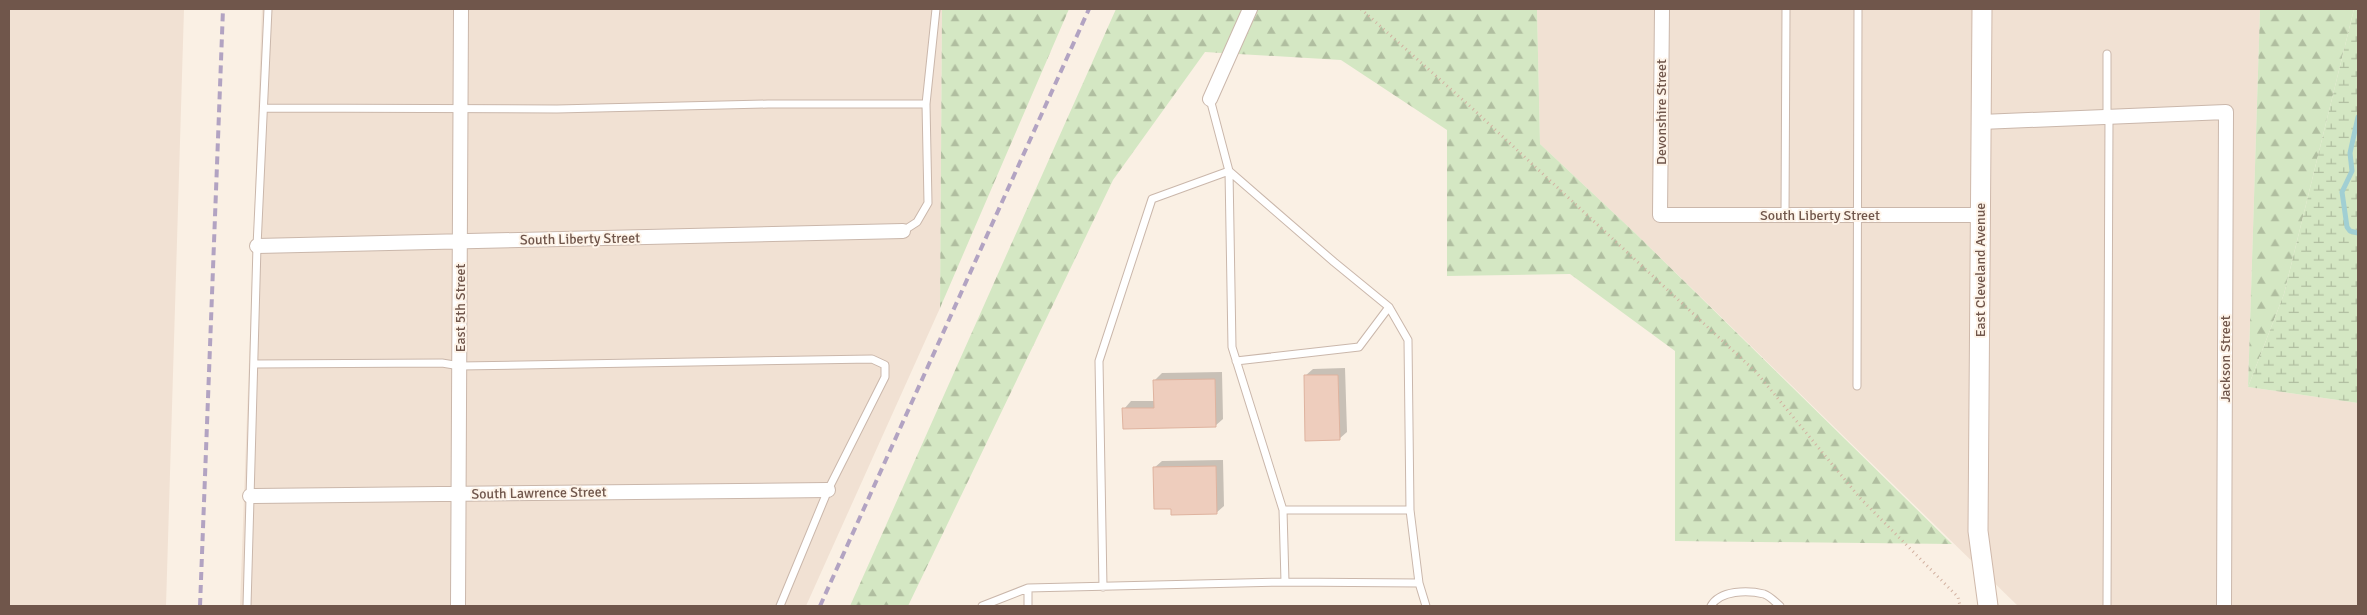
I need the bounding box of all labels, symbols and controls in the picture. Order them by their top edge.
street label: Devonshire Street [1653,59,1670,165]
street label: East Cleveland Avenue [1972,203,1989,337]
street label: South Liberty Street [1760,207,1880,224]
street label: South Liberty Street [520,229,640,249]
street label: East 5th Street [452,264,469,352]
street label: Jackson Street [2217,315,2234,403]
street label: South Lawrence Street [471,483,607,503]

